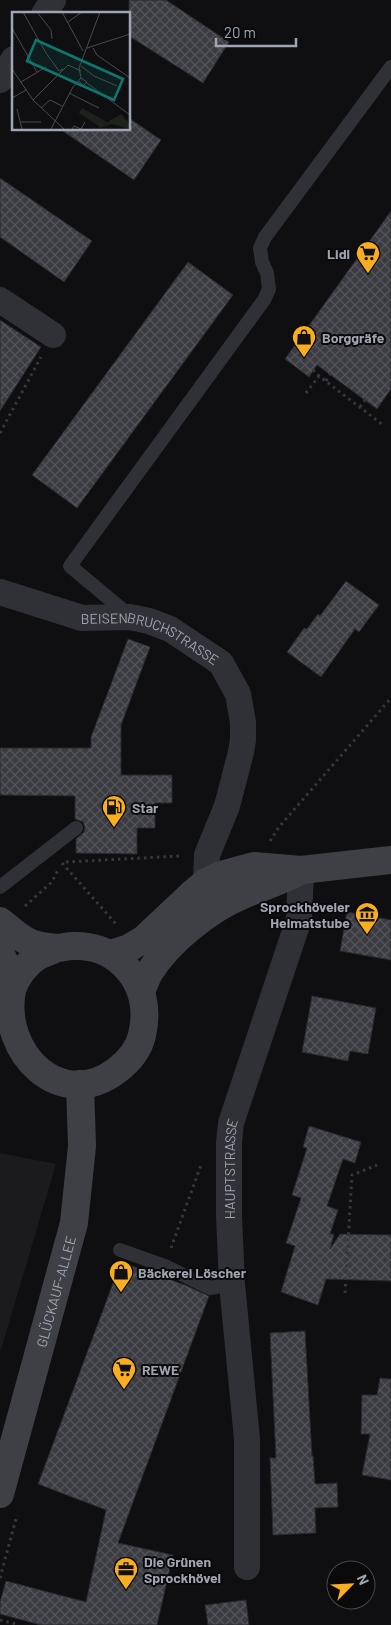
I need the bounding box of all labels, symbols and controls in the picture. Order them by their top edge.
inset map [12,12,130,130]
scale bar [216,15,296,47]
text: 20 m [224,23,256,41]
supermarket icon: Lidl [355,240,381,274]
place label: Lidl [327,245,350,262]
shop icon: Borggräfe [291,324,317,358]
place label: Borggräfe [322,329,385,346]
street label: BEISENBRUCHSTRASSE [81,608,222,668]
fuel station icon: Star [101,794,127,828]
place label: Star [132,799,159,816]
place label: Sprockhöveler Heimatstube [260,898,351,931]
museum icon: Sprockhöveler Heimatstube [354,901,380,935]
street label: HAUPTSTRASSE [220,1116,240,1219]
street label: GLÜCKAUF-ALLEE [32,1234,79,1349]
shop icon: Bäckerei Löscher [108,1259,134,1293]
place label: Bäckerei Löscher [138,1264,247,1281]
supermarket icon: REWE [111,1356,137,1390]
place label: REWE [142,1361,179,1378]
place label: Die Grünen Sprockhövel [144,1553,221,1586]
office icon: Die Grünen Sprockhövel [113,1556,139,1590]
north arrow [326,1560,376,1610]
text: N [354,1572,373,1587]

